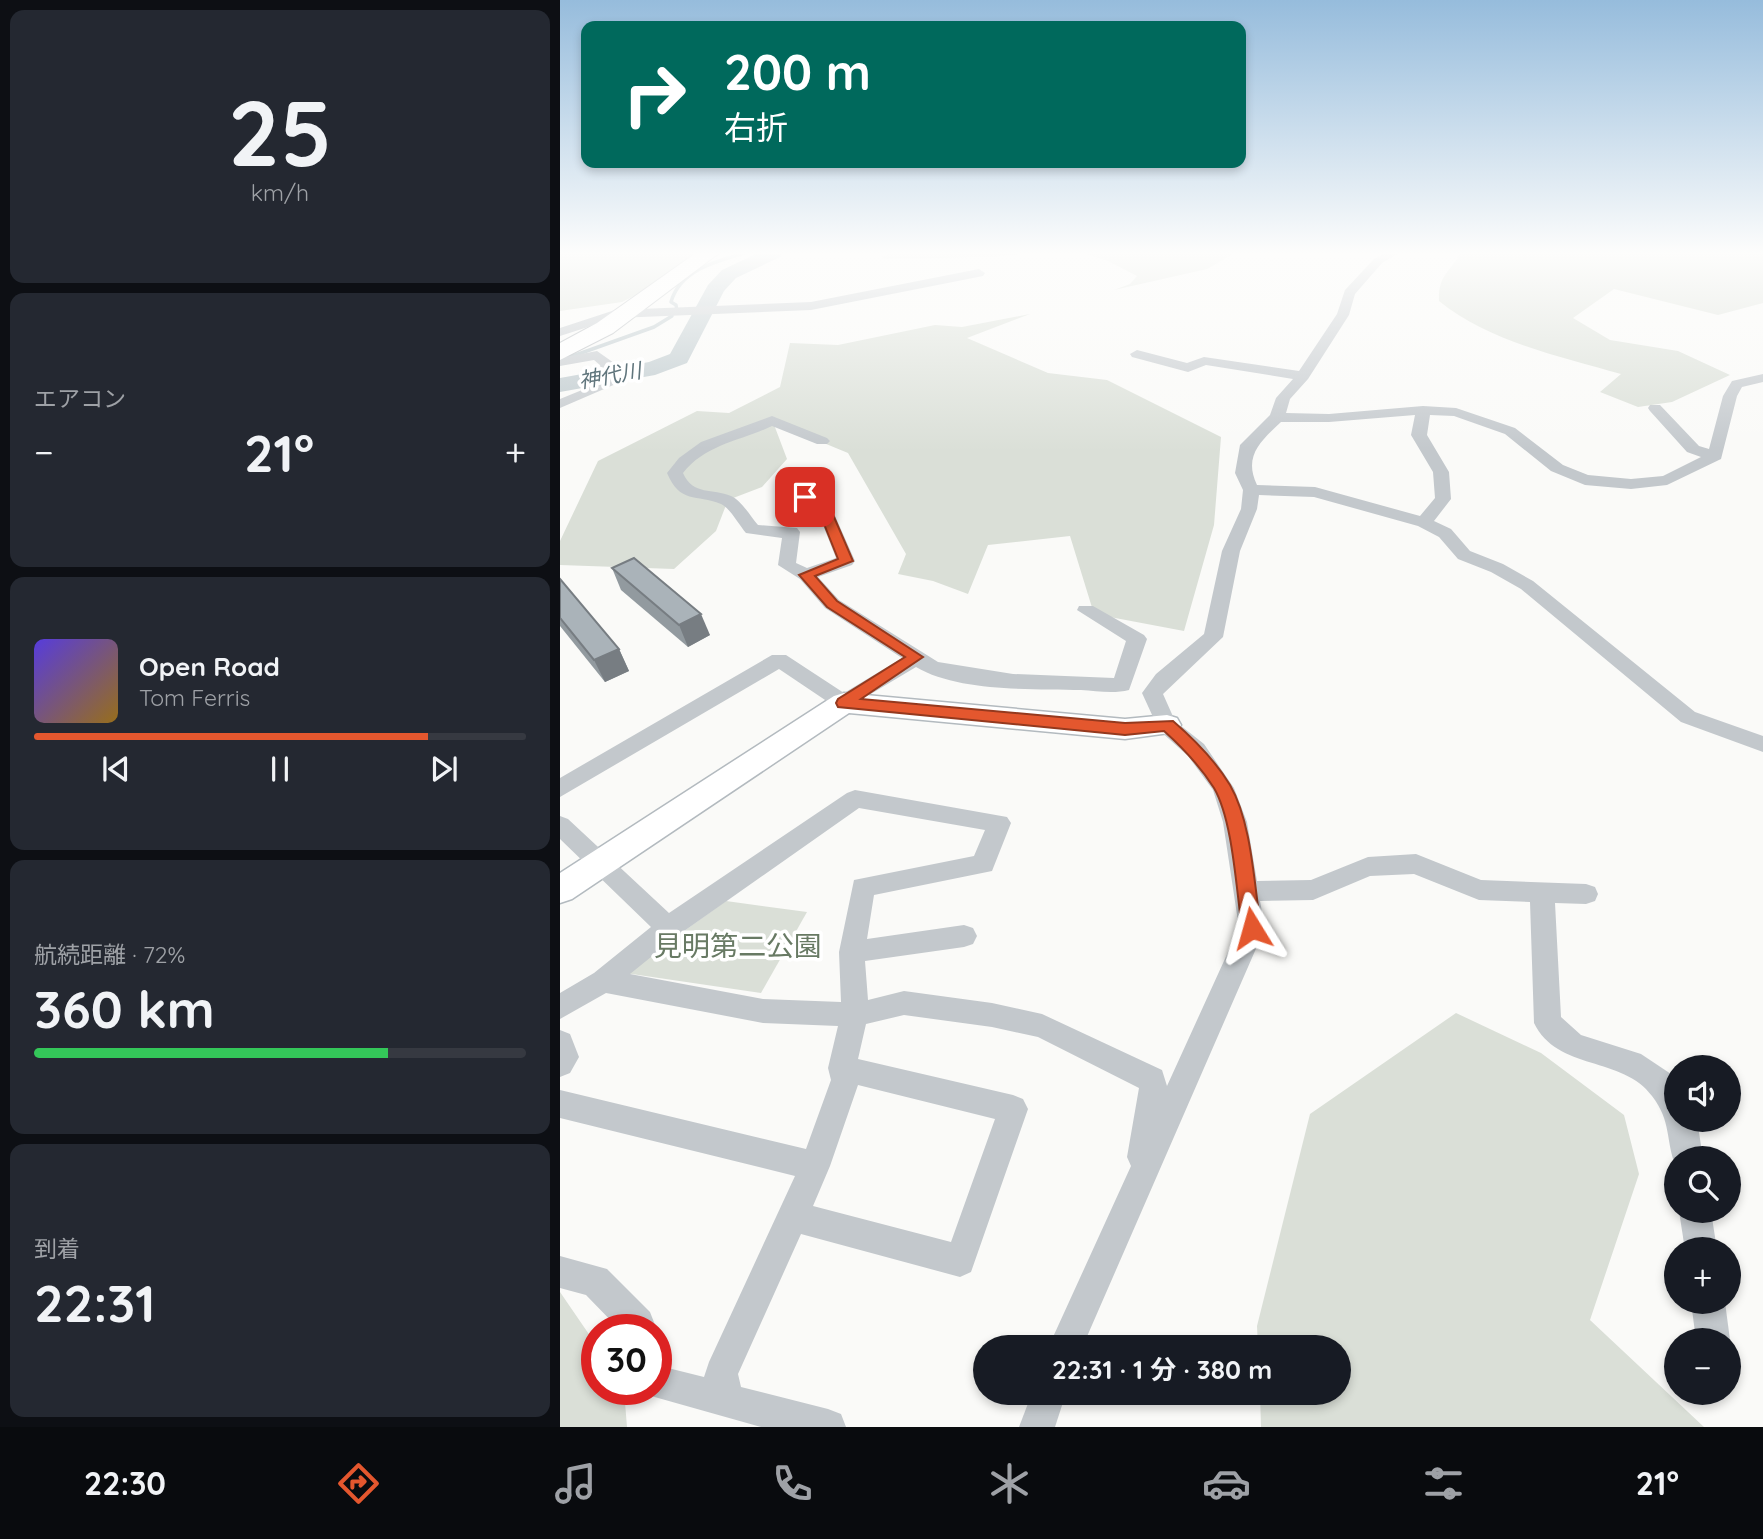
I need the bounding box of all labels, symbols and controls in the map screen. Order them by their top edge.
text: 200 m [724,41,871,102]
icon: right [609,49,700,140]
text: 25 [228,75,332,189]
text: 右折 [724,107,788,147]
text: km/h [251,178,309,207]
water label: 神代川 [577,356,645,393]
text: エアコン [34,384,126,413]
text: 21° [244,420,314,485]
text: − [34,428,54,476]
text: + [505,428,526,476]
pin [775,467,835,527]
icon: arrive [786,478,824,516]
text: Open Road [139,650,280,683]
text: Tom Ferris [139,683,250,712]
icon: previous [97,750,135,788]
icon: pause [261,750,299,788]
icon: next [425,750,463,788]
position arrow [1215,891,1289,965]
park label: 見明第二公園 [654,928,822,963]
text: 航続距離 · 72% [34,940,185,969]
text: 360 km [34,976,215,1041]
map controls [1664,1055,1741,1405]
button: sound [1664,1055,1741,1132]
button: search [1664,1146,1741,1223]
text: 到着 [34,1234,80,1263]
button: + [1664,1237,1741,1314]
text: 22:31 [34,1270,156,1335]
speed limit sign: 30 [581,1314,672,1405]
button: − [1664,1328,1741,1405]
text: 22:31 · 1 分 · 380 m [1052,1353,1272,1386]
icon: directions [334,1459,383,1508]
icon: music [551,1459,600,1508]
icon: phone [768,1459,817,1508]
icon: climate [985,1459,1034,1508]
icon: car [1202,1459,1251,1508]
icon: filters [1419,1459,1468,1508]
text: 22:30 [84,1463,166,1503]
text: 21° [1636,1463,1679,1503]

